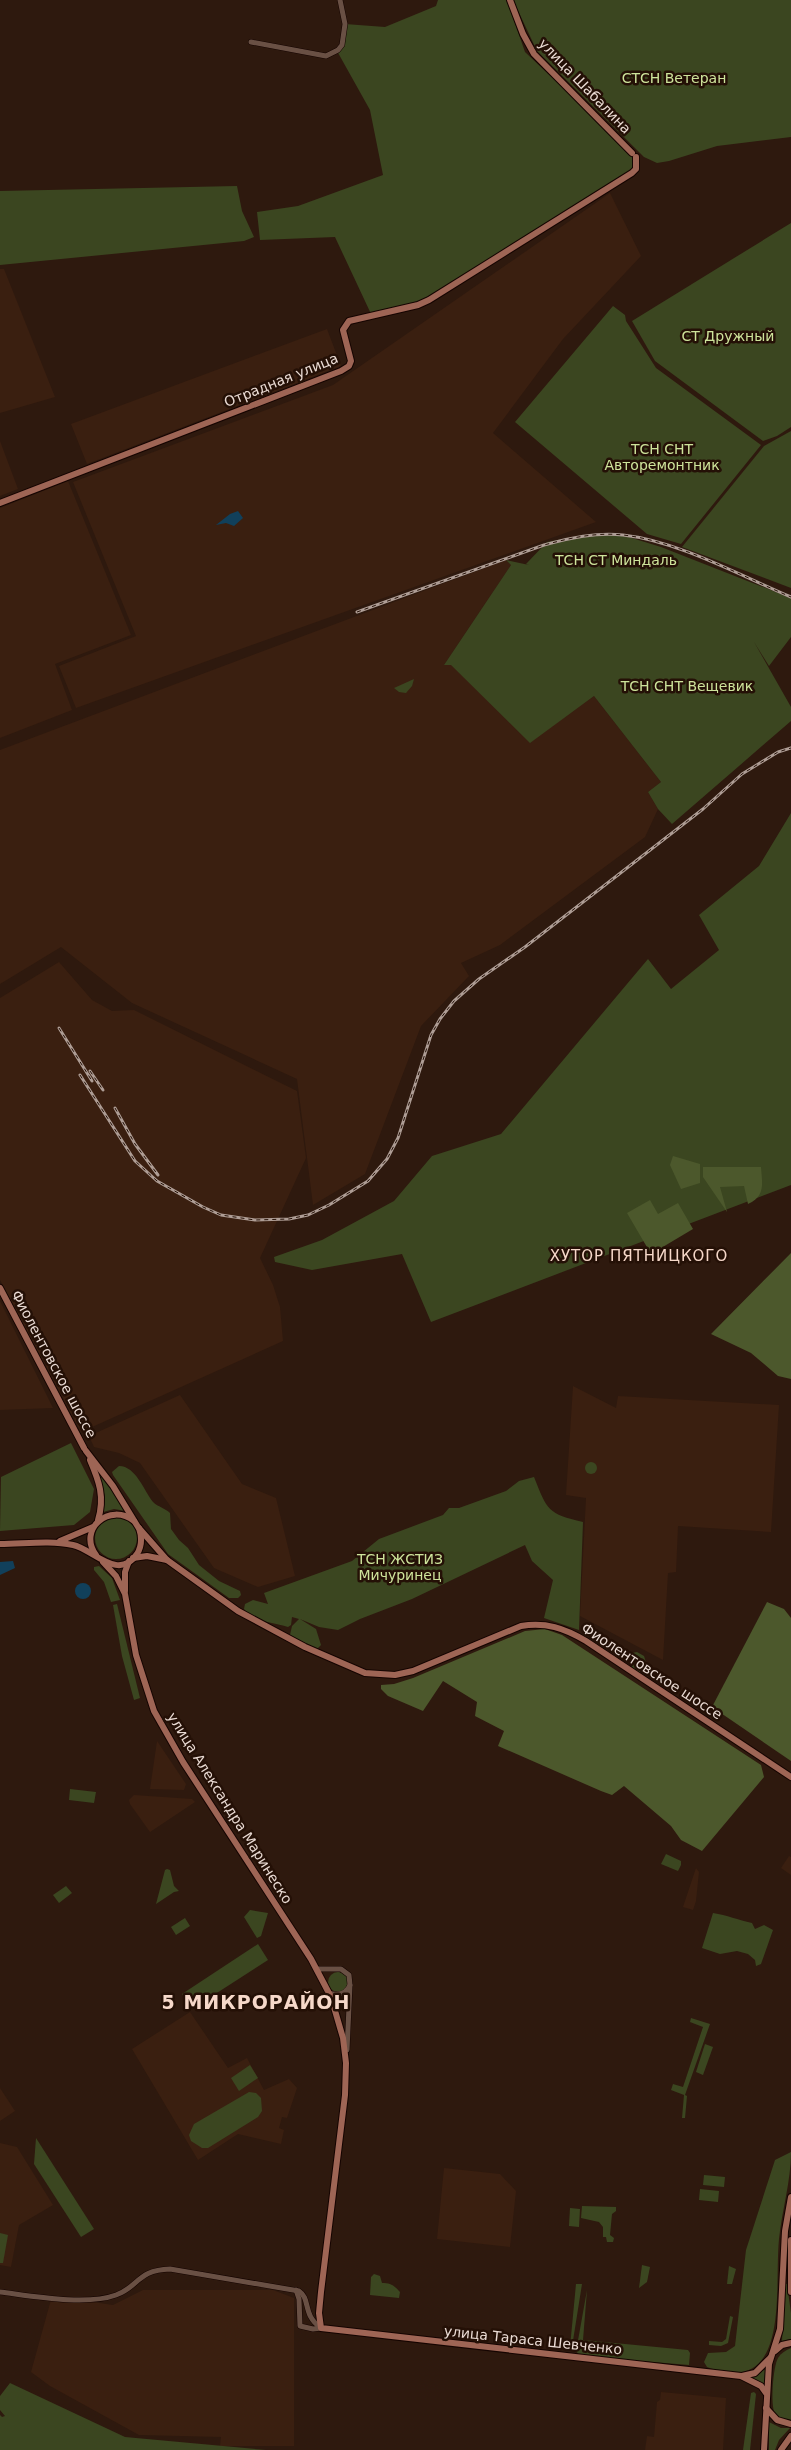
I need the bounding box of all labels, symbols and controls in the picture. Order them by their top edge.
street label: улица Шабалина [536,35,634,137]
park label: СТСН Ветеран [622,70,726,86]
park label: СТ Дружный [682,328,774,344]
street label: Отрадная улица [222,350,340,410]
park label: ТСН СНТ Авторемонтник [604,441,720,473]
park label: ТСН СТ Миндаль [554,552,677,568]
park label: ТСН СНТ Вещевик [620,678,753,694]
district label: ХУТОР ПЯТНИЦКОГО [550,1247,728,1265]
street label: Фиолентовское шоссе [8,1288,100,1440]
park label: ТСН ЖСТИЗ Мичуринец [356,1551,443,1583]
street label: Фиолентовское шоссе [579,1619,725,1723]
street label: улица Александра Маринеско [164,1709,296,1907]
district label: 5 МИКРОРАЙОН [162,1991,350,2013]
street label: улица Тараса Шевченко [443,2323,623,2357]

